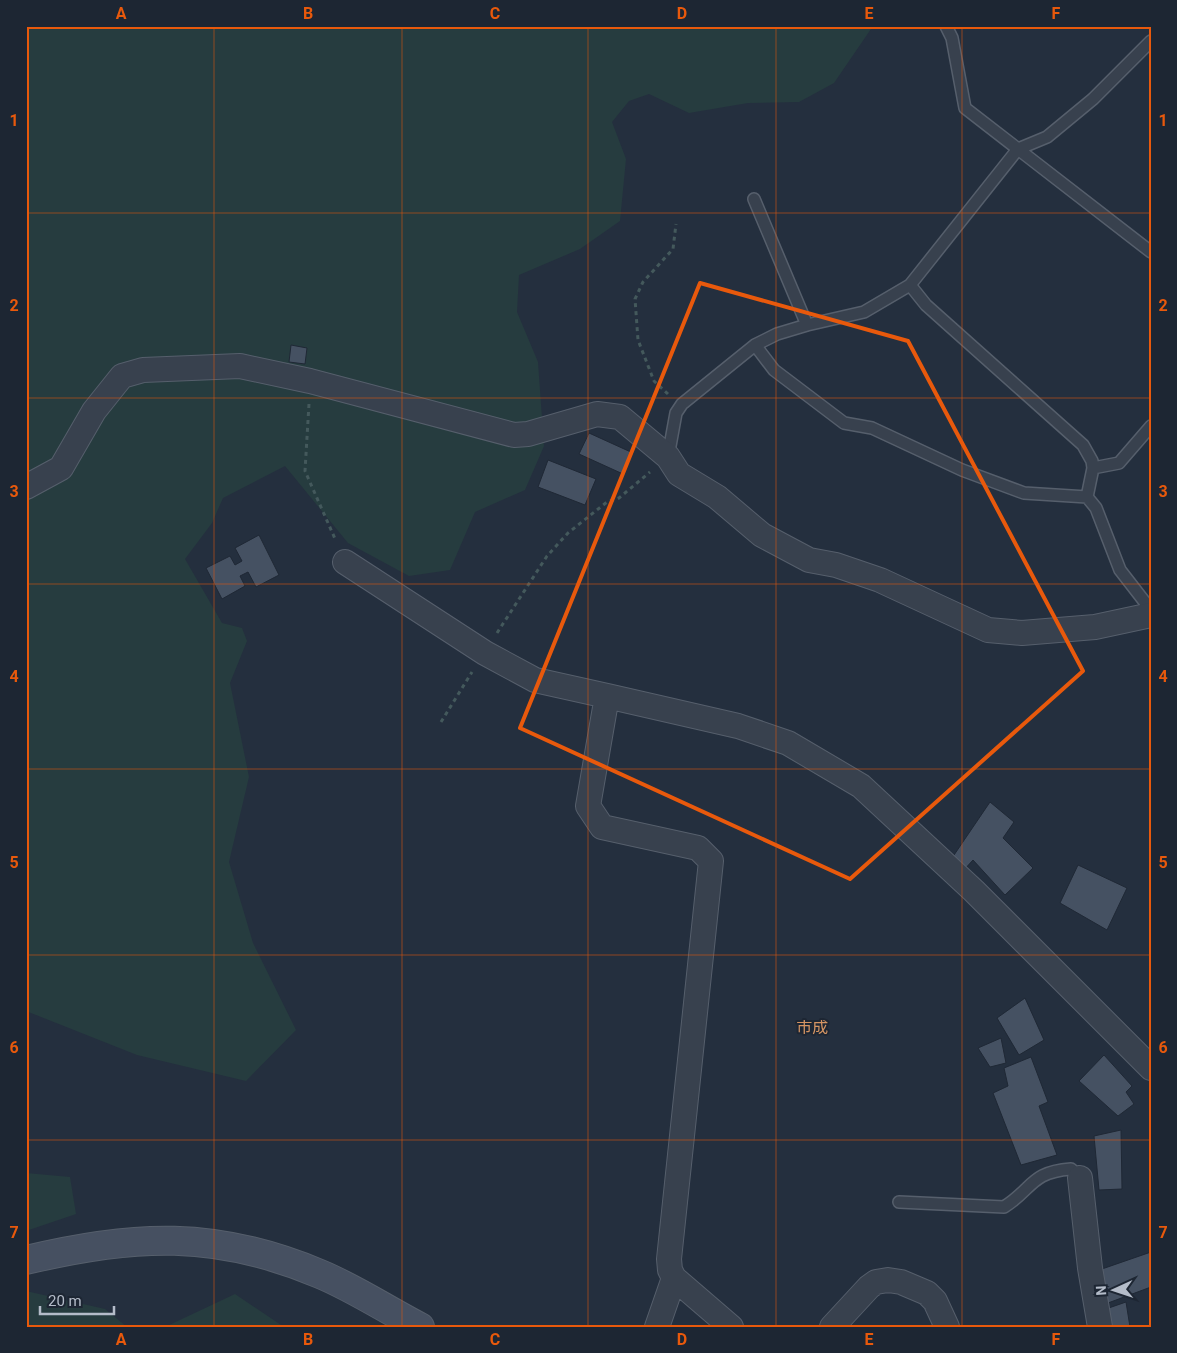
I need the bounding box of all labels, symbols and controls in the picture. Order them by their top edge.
text: A [116,4,127,23]
text: B [303,4,313,23]
text: C [490,4,500,23]
text: D [677,4,687,23]
text: E [865,4,874,23]
text: F [1052,4,1061,23]
text: 1 [9,111,19,130]
text: 1 [1158,111,1168,130]
text: 2 [9,296,19,315]
text: 2 [1158,296,1168,315]
text: 3 [9,482,19,501]
text: 3 [1158,482,1168,501]
text: 4 [9,667,19,686]
text: 4 [1158,667,1168,686]
text: 5 [9,853,19,872]
text: 5 [1158,853,1168,872]
district label: 市成 [796,1018,828,1037]
text: 6 [9,1038,19,1057]
text: 6 [1158,1038,1168,1057]
text: 7 [9,1223,19,1242]
text: 7 [1158,1223,1168,1242]
north arrow [1090,1266,1140,1316]
scale bar [40,1283,114,1315]
text: N [1093,1285,1109,1296]
text: 20 m [48,1292,82,1310]
text: A [116,1330,127,1349]
text: B [303,1330,313,1349]
text: C [490,1330,500,1349]
text: D [677,1330,687,1349]
text: E [865,1330,874,1349]
text: F [1052,1330,1061,1349]

